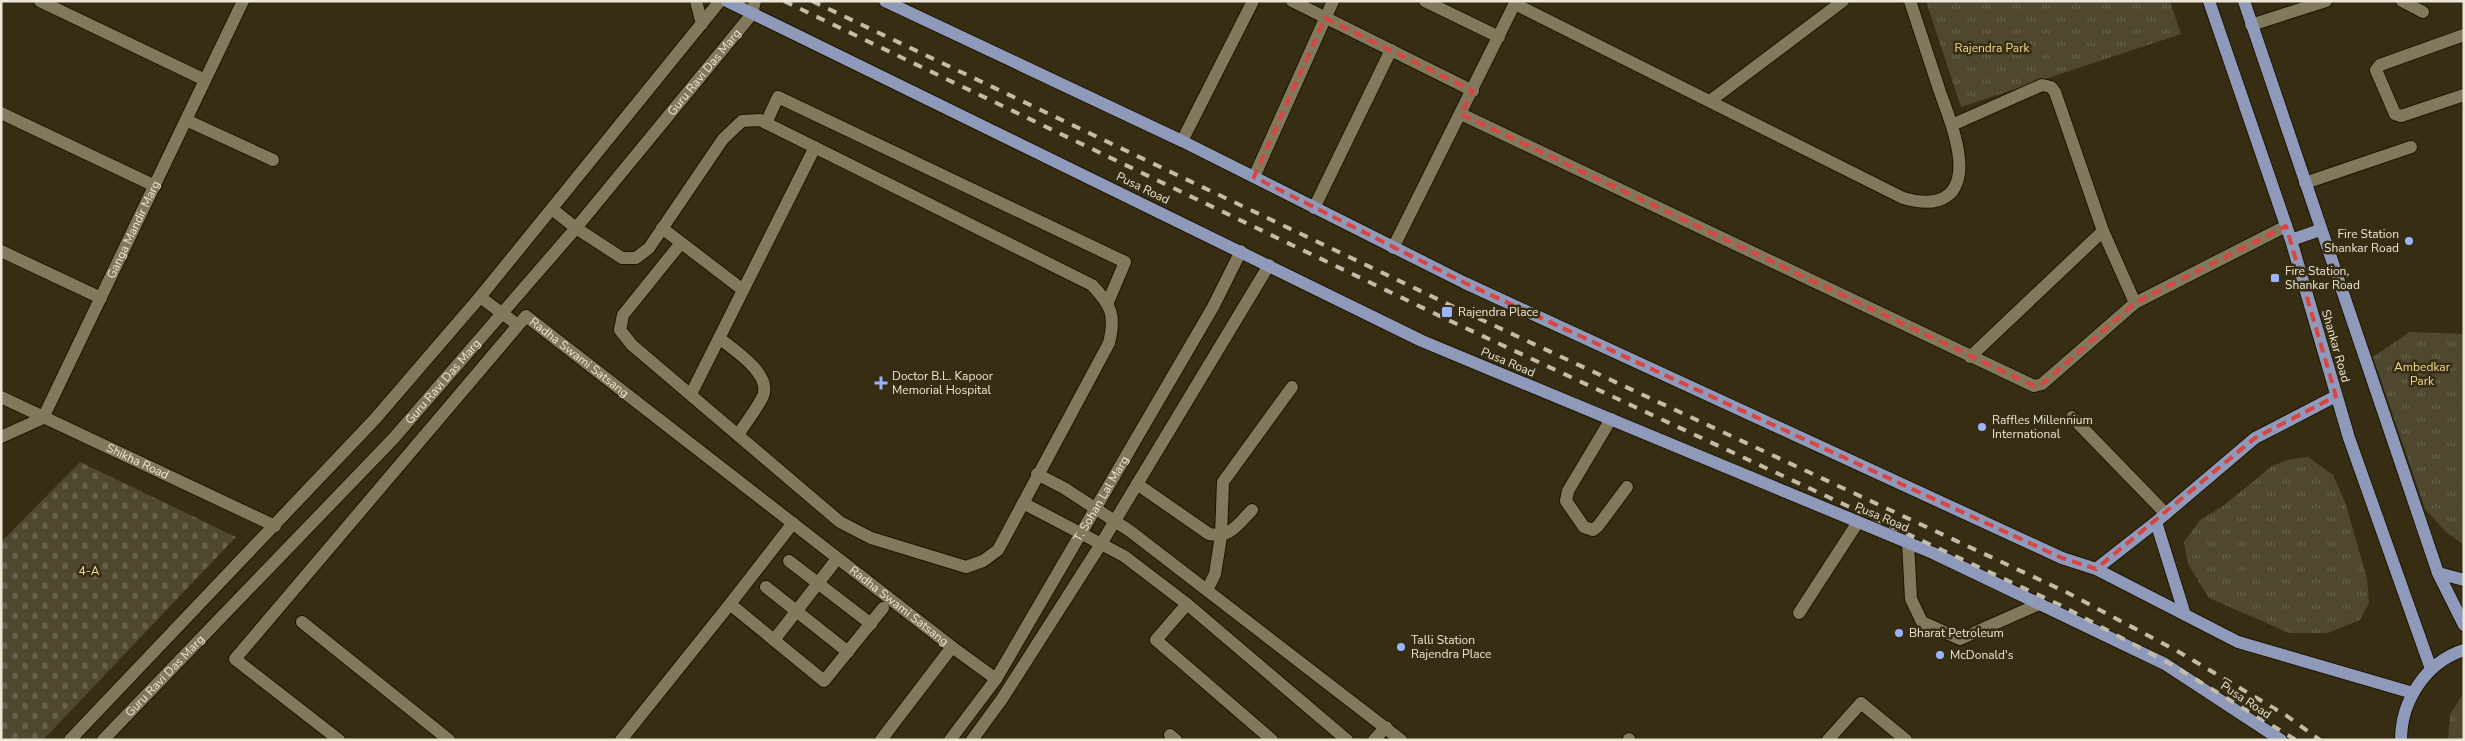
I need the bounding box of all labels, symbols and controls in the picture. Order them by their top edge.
street label: Guru Ravi Das Marg [664,25,745,119]
park label: Rajendra Park [1954,40,2031,56]
street label: Pusa Road [1114,168,1172,208]
street label: Ganga Mandir Marg [103,178,164,281]
place label: Fire Station Shankar Road [2324,226,2399,256]
marker: Fire Station Shankar Road [2403,235,2415,247]
place label: Fire Station, Shankar Road [2285,263,2360,293]
marker: Fire Station, Shankar Road [2269,272,2281,284]
place label: Rajendra Place [1458,304,1538,320]
marker: Rajendra Place [1440,305,1454,319]
street label: Shankar Road [2318,308,2354,384]
street label: Radha Swami Satsang [526,314,632,401]
street label: Guru Ravi Das Marg [401,336,484,428]
street label: Pusa Road [1478,343,1538,381]
park label: Ambedkar Park [2394,359,2451,389]
place label: Doctor B.L. Kapoor Memorial Hospital [892,368,994,398]
marker: Doctor B.L. Kapoor Memorial Hospital [874,376,888,390]
place label: Raffles Millennium International [1992,412,2093,442]
marker: Raffles Millennium International [1976,421,1988,433]
street label: Shikha Road [104,440,171,483]
street label: T. Sohan Lal Marg [1070,453,1132,545]
street label: Pusa Road [1852,498,1912,536]
street label: Radha Swami Satsang [846,562,952,649]
park label: 4-A [79,563,100,579]
place label: Bharat Petroleum [1909,625,2004,641]
marker: Bharat Petroleum [1893,627,1905,639]
street label: Guru Ravi Das Marg [122,631,208,720]
place label: Talli Station Rajendra Place [1411,632,1491,662]
marker: Talli Station Rajendra Place [1395,641,1407,653]
place label: McDonald's [1950,647,2014,663]
marker: McDonald's [1934,649,1946,661]
street label: Pusa Road [2218,678,2274,722]

